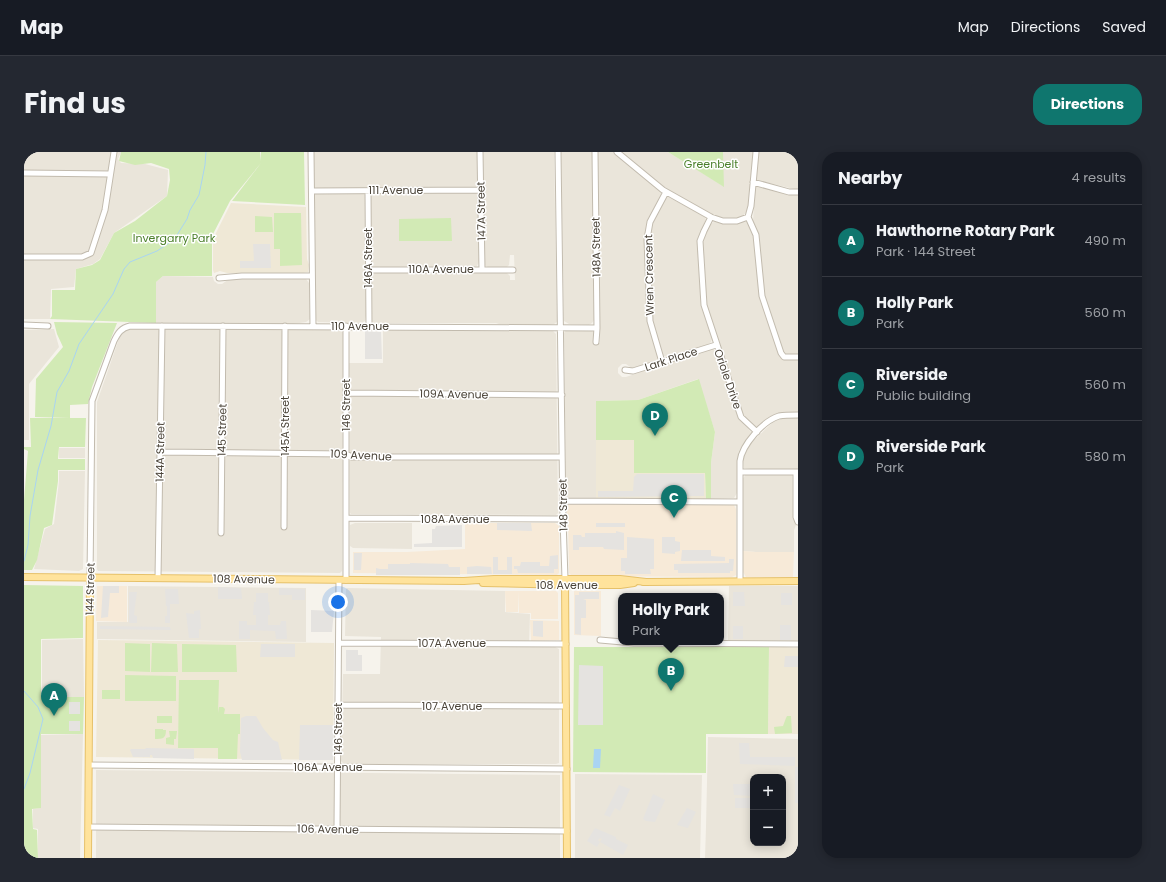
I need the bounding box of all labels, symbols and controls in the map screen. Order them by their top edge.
text: Map [20,14,63,41]
text: Map [958,17,989,37]
text: Directions [1011,17,1080,37]
text: Saved [1102,17,1146,37]
text: Find us [24,84,126,123]
button: Directions [1033,84,1142,125]
park label: Greenbelt [684,156,738,172]
text: Nearby [838,166,902,190]
text: 4 results [1072,168,1126,187]
street label: 147A Street [472,181,490,241]
street label: 111 Avenue [369,182,424,198]
street label: 148A Street [587,217,605,277]
text: Hawthorne Rotary Park [876,220,1055,241]
street label: 146A Street [360,228,376,288]
park label: Invergarry Park [133,230,216,246]
text: A [846,231,856,250]
text: 490 m [1085,231,1126,250]
street label: Wren Crescent [640,234,658,316]
text: Park · 144 Street [876,242,976,261]
street label: 110A Avenue [408,261,474,277]
text: Holly Park [876,292,953,313]
text: B [847,303,855,322]
text: 560 m [1085,303,1126,322]
text: Park [876,314,904,333]
street label: 110 Avenue [331,318,389,334]
street label: Lark Place [642,343,700,375]
street label: Oriole Drive [710,347,746,411]
text: Riverside [876,364,947,385]
text: C [846,375,856,394]
text: 560 m [1085,375,1126,394]
street label: 146 Street [338,379,354,431]
street label: 109A Avenue [419,385,489,403]
text: Public building [876,386,971,405]
street label: 145A Street [277,396,293,456]
pin: D [642,403,668,436]
street label: 145 Street [214,404,230,456]
street label: 144A Street [151,422,169,482]
text: Riverside Park [876,436,986,457]
street label: 109 Avenue [330,445,392,465]
text: D [846,447,856,466]
text: 580 m [1085,447,1126,466]
text: Park [876,458,904,477]
street label: 148 Street [555,479,571,531]
pin: C [661,485,687,518]
street label: 108A Avenue [420,511,490,527]
street label: 144 Street [82,563,98,615]
street label: 108 Avenue [213,570,275,588]
street label: 108 Avenue [536,577,598,593]
your location [328,592,348,612]
popup [618,593,724,645]
text: Holly Park [632,599,710,620]
text: Park [632,621,660,640]
street label: 107A Avenue [418,635,486,651]
pin: B [658,658,684,691]
pin: A [41,683,67,716]
street label: 107 Avenue [422,698,483,714]
street label: 146 Street [330,703,346,755]
street label: 106A Avenue [293,759,363,775]
map controls [750,774,786,846]
button: + [750,774,786,810]
button: − [750,810,786,846]
street label: 106 Avenue [297,820,359,838]

